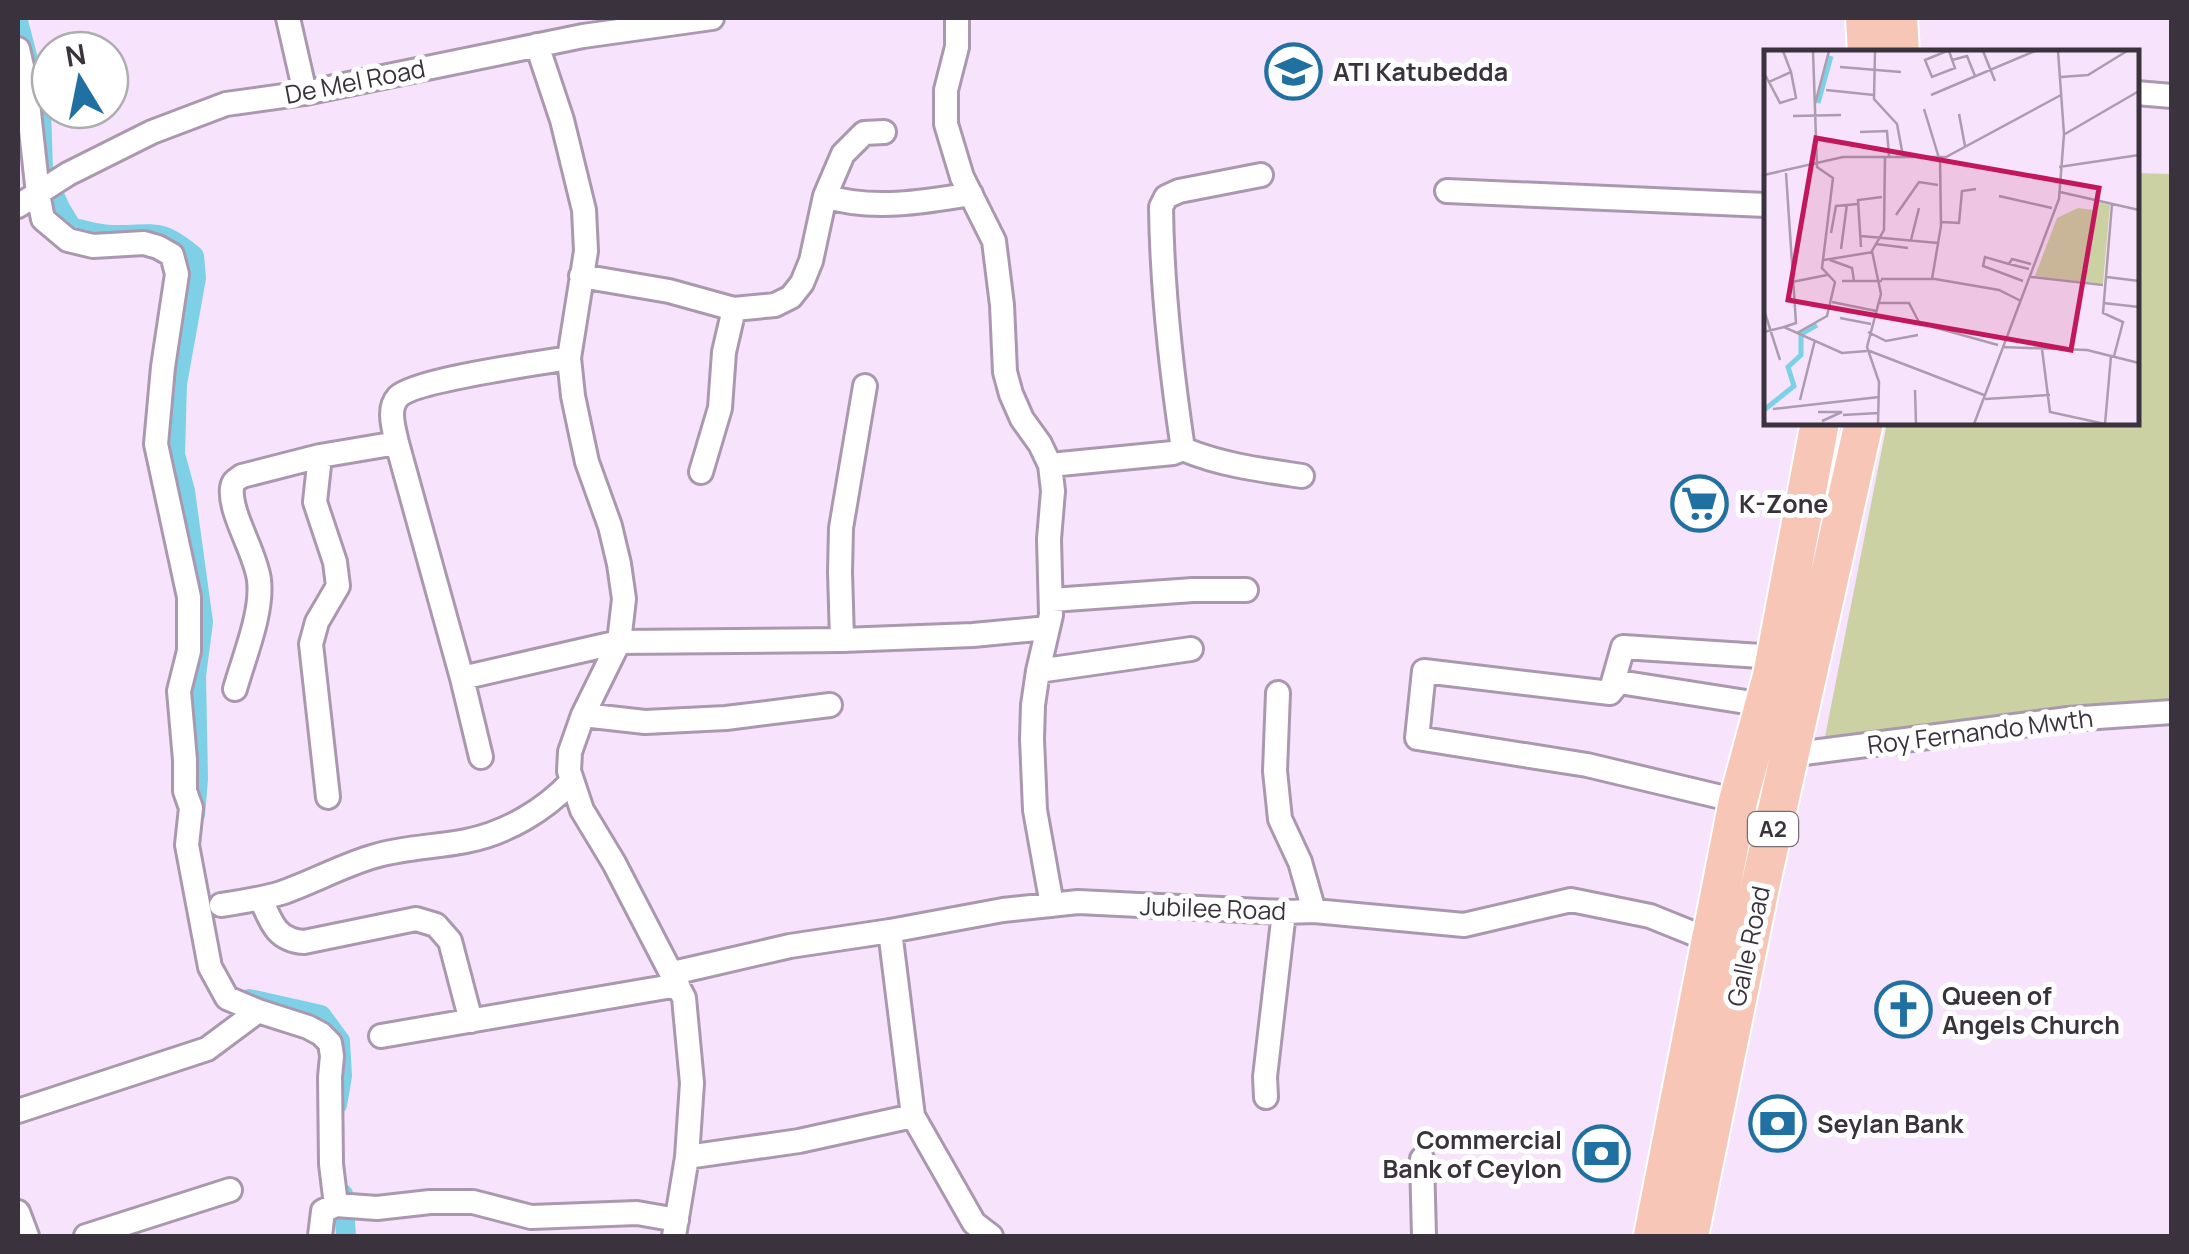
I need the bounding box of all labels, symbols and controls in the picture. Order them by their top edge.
north arrow [30,30,130,130]
text: N [62,34,89,75]
school or university icon: ATI Katubedda [1264,41,1324,101]
street label: De Mel Road [282,50,428,112]
inset map [1764,50,2139,425]
place label: ATI Katubedda [1333,54,1508,89]
supermarket icon: K-Zone [1670,473,1730,533]
place label: K-Zone [1739,486,1828,521]
street label: Roy Fernando Mwth [1865,700,2095,762]
road number: A2 [1748,812,1798,846]
street label: Galle Road [1718,883,1778,1009]
street label: Jubilee Road [1139,888,1287,928]
place label: Queen of Angels Church [1942,978,2120,1042]
church icon: Queen of Angels Church [1873,979,1933,1039]
bank icon: Seylan Bank [1748,1093,1808,1153]
place label: Seylan Bank [1817,1106,1964,1141]
place label: Commercial Bank of Ceylon [1382,1122,1562,1186]
bank icon: Commercial Bank of Ceylon [1571,1123,1631,1183]

